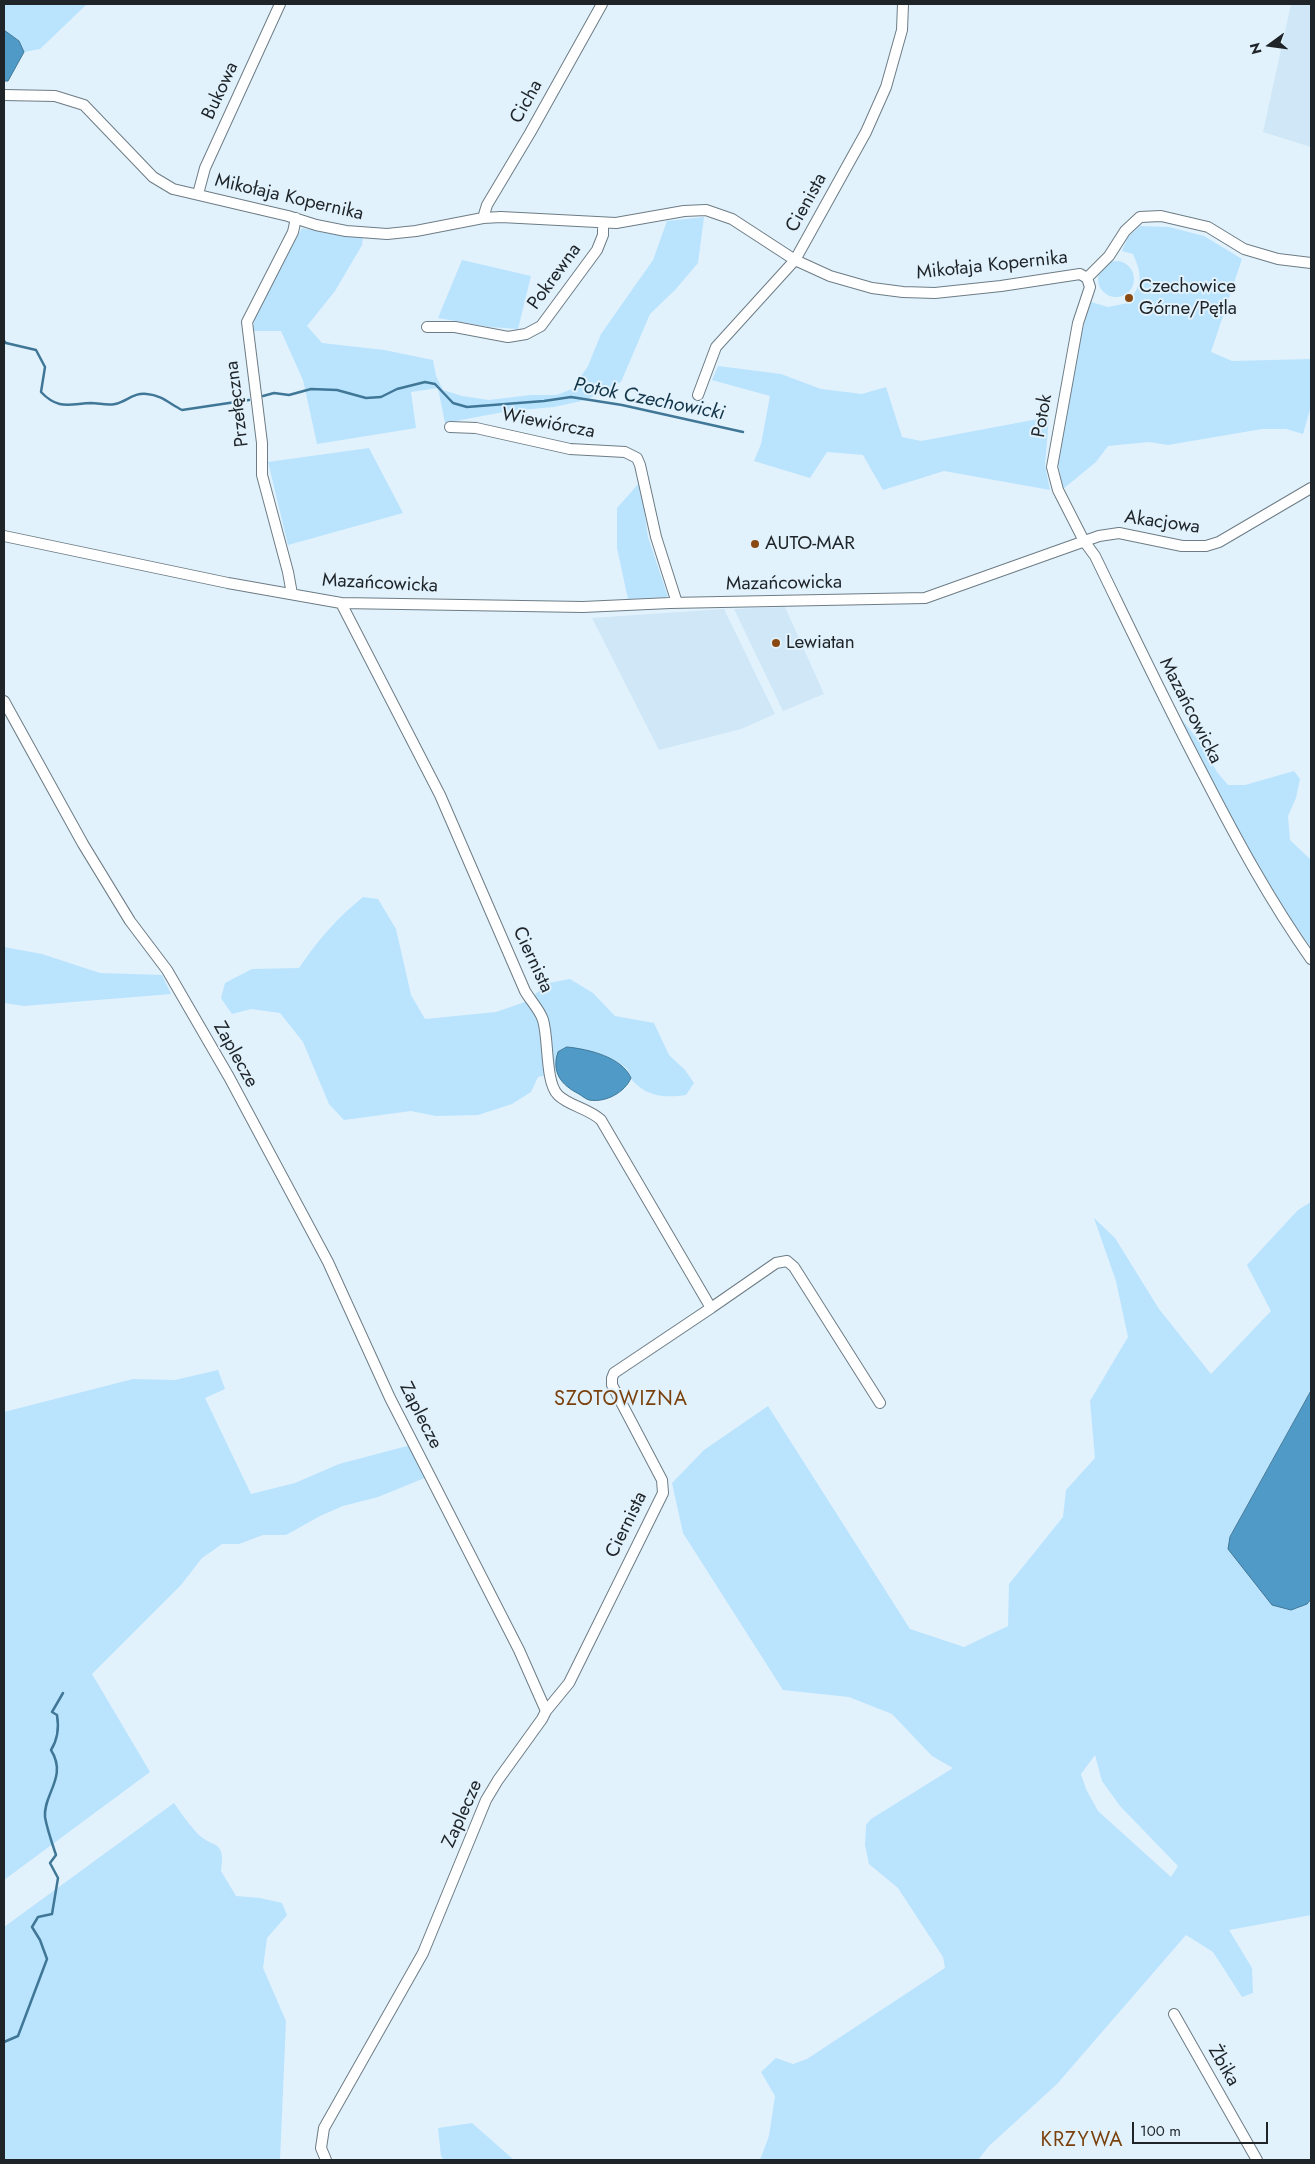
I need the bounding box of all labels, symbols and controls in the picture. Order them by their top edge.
north arrow [1245,20,1295,70]
text: N [1244,41,1266,56]
street label: Bukowa [198,59,244,123]
street label: Cicha [506,76,548,128]
street label: Cienista [782,169,832,237]
street label: Mikołaja Kopernika [212,170,366,226]
street label: Pokrewna [523,239,587,315]
street label: Mikołaja Kopernika [915,247,1069,285]
place label: Czechowice Górne/Pętla [1139,276,1237,320]
marker: Czechowice Górne/Pętla [1123,292,1135,304]
street label: Przełęczna [221,360,255,448]
water label: Potok Czechowicki [571,374,727,426]
street label: Potok [1028,393,1058,439]
street label: Wiewiórcza [499,404,597,444]
street label: Akacjowa [1123,506,1201,540]
place label: AUTO-MAR [765,533,855,555]
marker: AUTO-MAR [749,538,761,550]
street label: Mazańcowicka [321,570,439,598]
street label: Mazańcowicka [726,572,842,596]
place label: Lewiatan [786,632,855,654]
marker: Lewiatan [770,637,782,649]
street label: Mazańcowicka [1154,654,1226,768]
street label: Ciernista [507,923,557,997]
street label: Zaplecze [208,1018,262,1092]
street label: Zaplecze [394,1379,446,1453]
district label: SZOTOWIZNA [553,1388,689,1412]
street label: Ciernista [601,1488,653,1562]
street label: Zaplecze [438,1777,488,1851]
street label: Żbika [1202,2041,1244,2091]
scale bar [1135,2112,1271,2144]
text: 100 m [1140,2120,1181,2142]
district label: KRZYWA [1040,2129,1124,2153]

